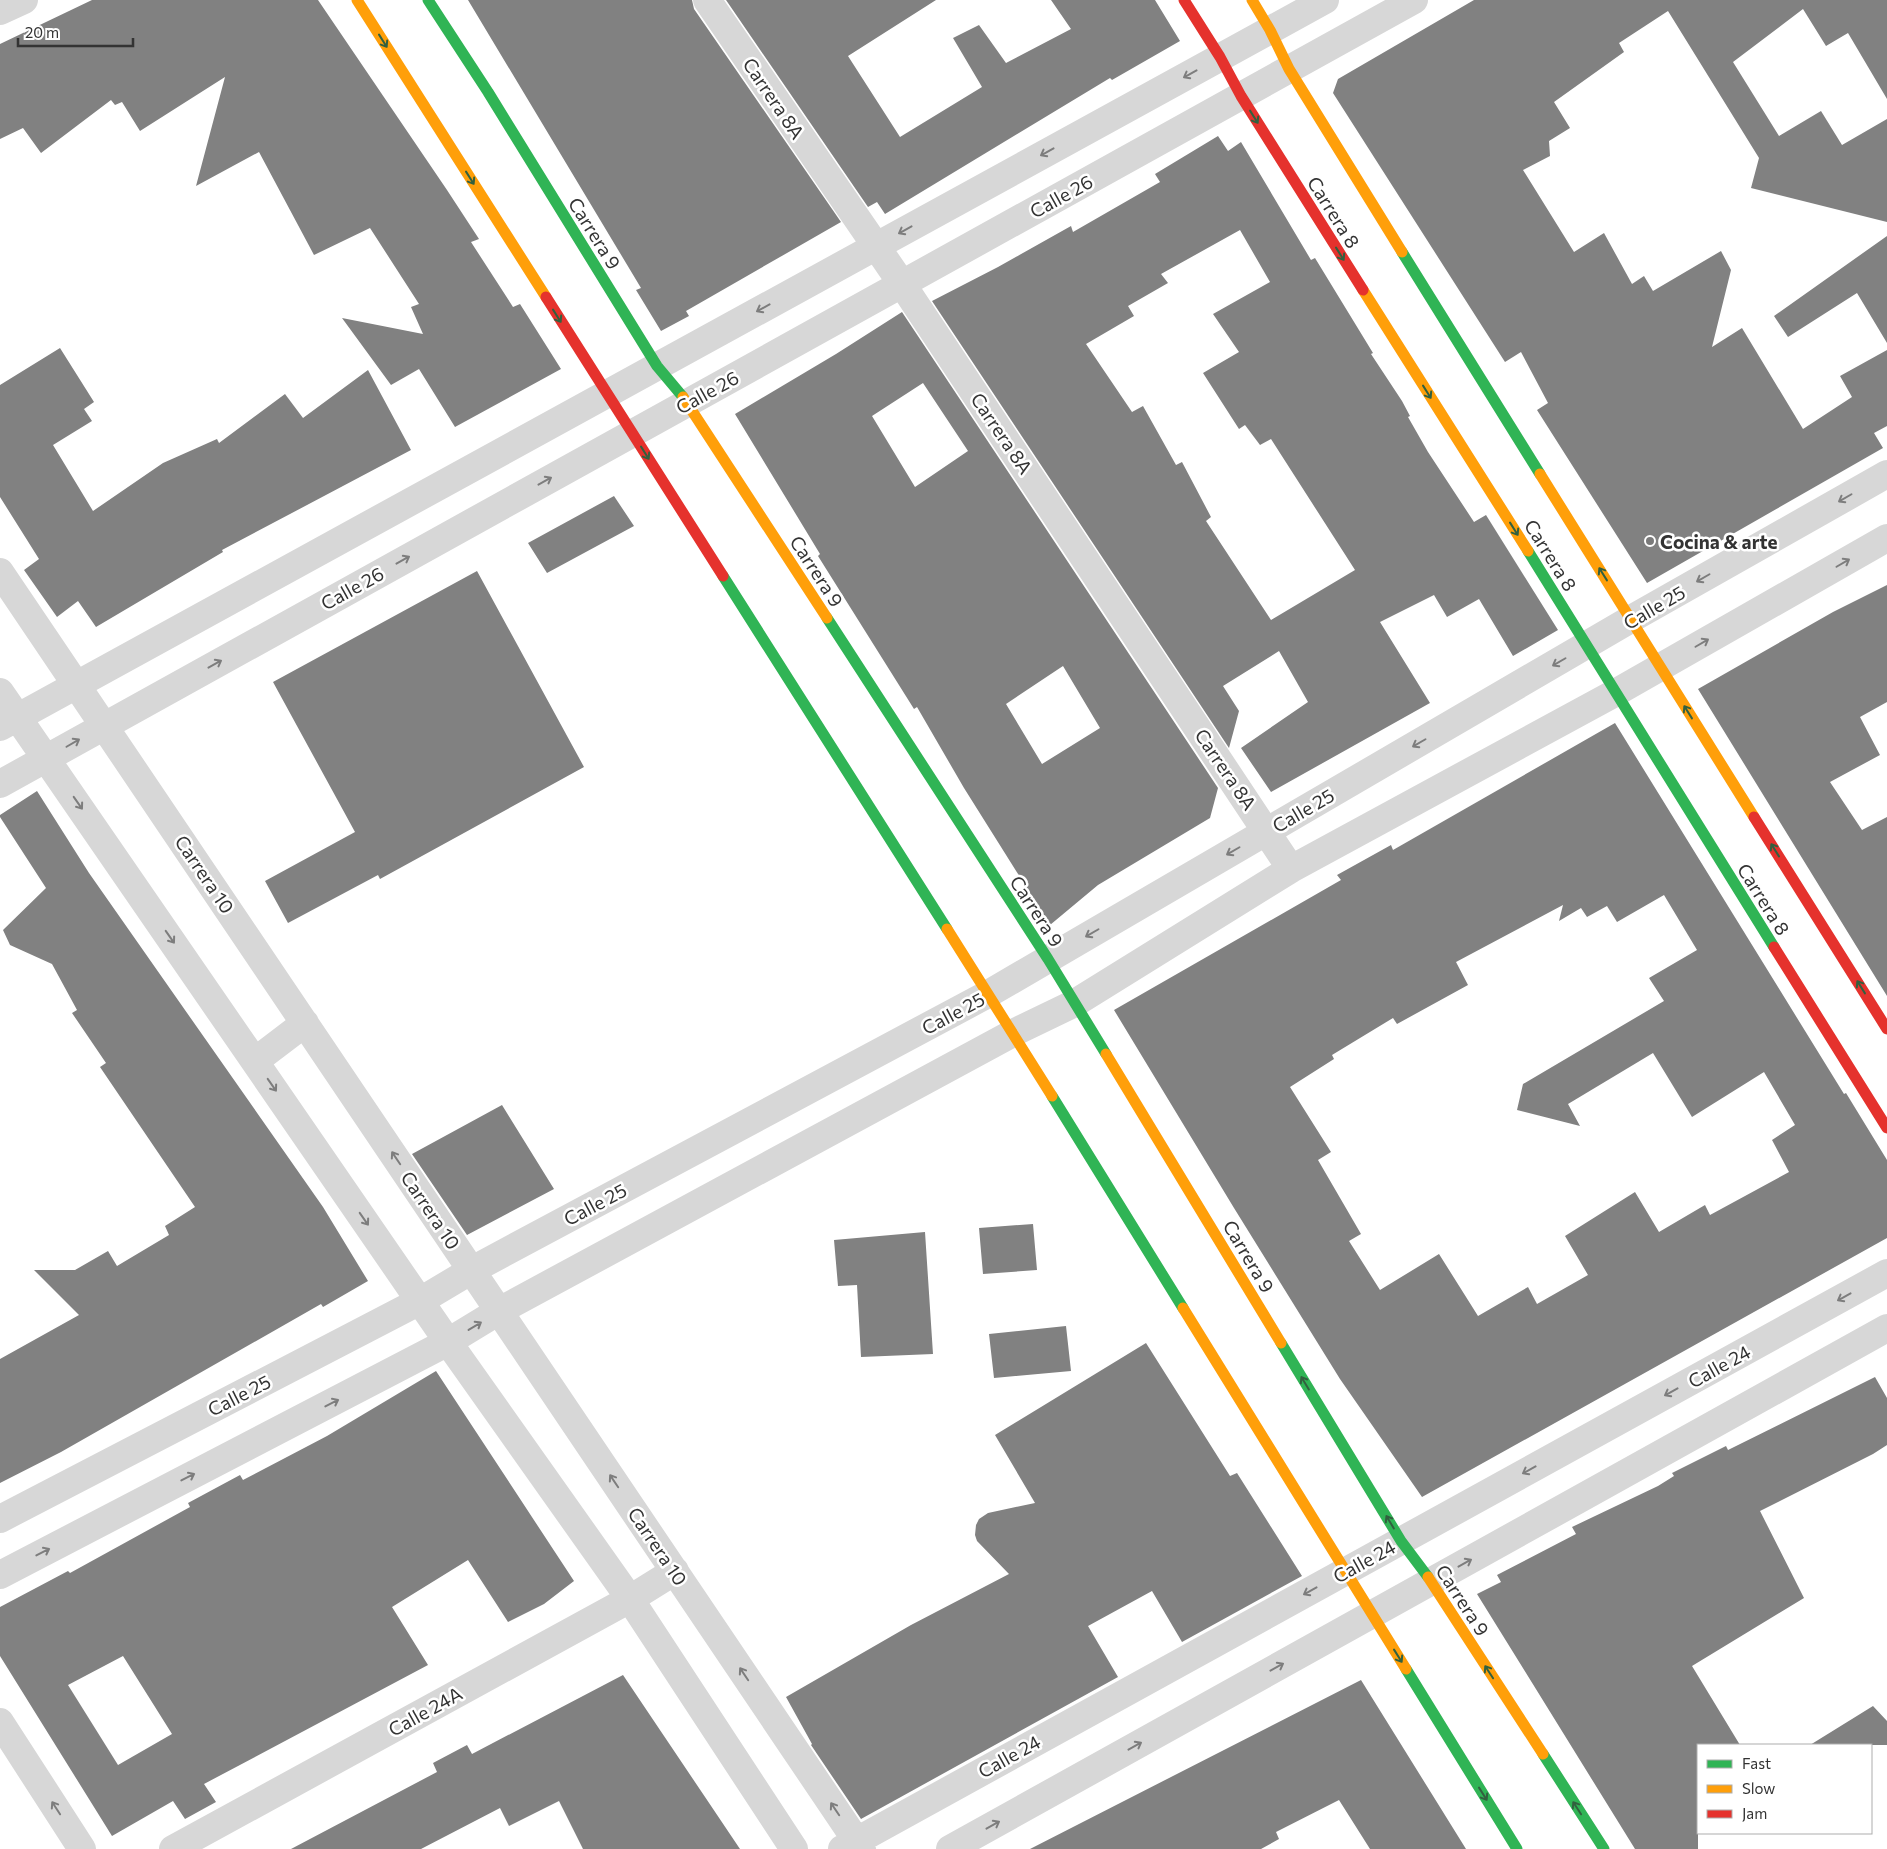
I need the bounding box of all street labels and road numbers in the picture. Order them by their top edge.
street label: Carrera 8A [738,53,810,143]
street label: Calle 26 [1026,169,1096,223]
street label: Carrera 8 [1303,172,1365,252]
street label: Carrera 9 [564,193,626,273]
street label: Calle 26 [672,365,742,419]
street label: Carrera 8A [966,388,1038,478]
street label: Carrera 8 [1520,515,1582,595]
street label: Carrera 9 [785,531,849,611]
street label: Calle 26 [317,561,387,615]
street label: Calle 25 [1619,580,1689,634]
street label: Carrera 8A [1190,724,1262,814]
street label: Calle 25 [1268,783,1338,837]
street label: Carrera 10 [170,831,240,917]
street label: Carrera 8 [1733,859,1795,939]
street label: Carrera 9 [1005,871,1069,951]
street label: Calle 25 [918,987,988,1039]
street label: Carrera 10 [396,1167,466,1253]
street label: Calle 25 [560,1178,630,1230]
street label: Carrera 9 [1218,1216,1280,1296]
street label: Calle 24 [1684,1339,1754,1393]
street label: Calle 25 [204,1369,274,1421]
street label: Carrera 10 [623,1503,693,1589]
street label: Calle 24 [1329,1534,1399,1588]
street label: Carrera 9 [1431,1560,1495,1640]
street label: Calle 24A [384,1681,466,1741]
street label: Calle 24 [974,1729,1044,1783]

